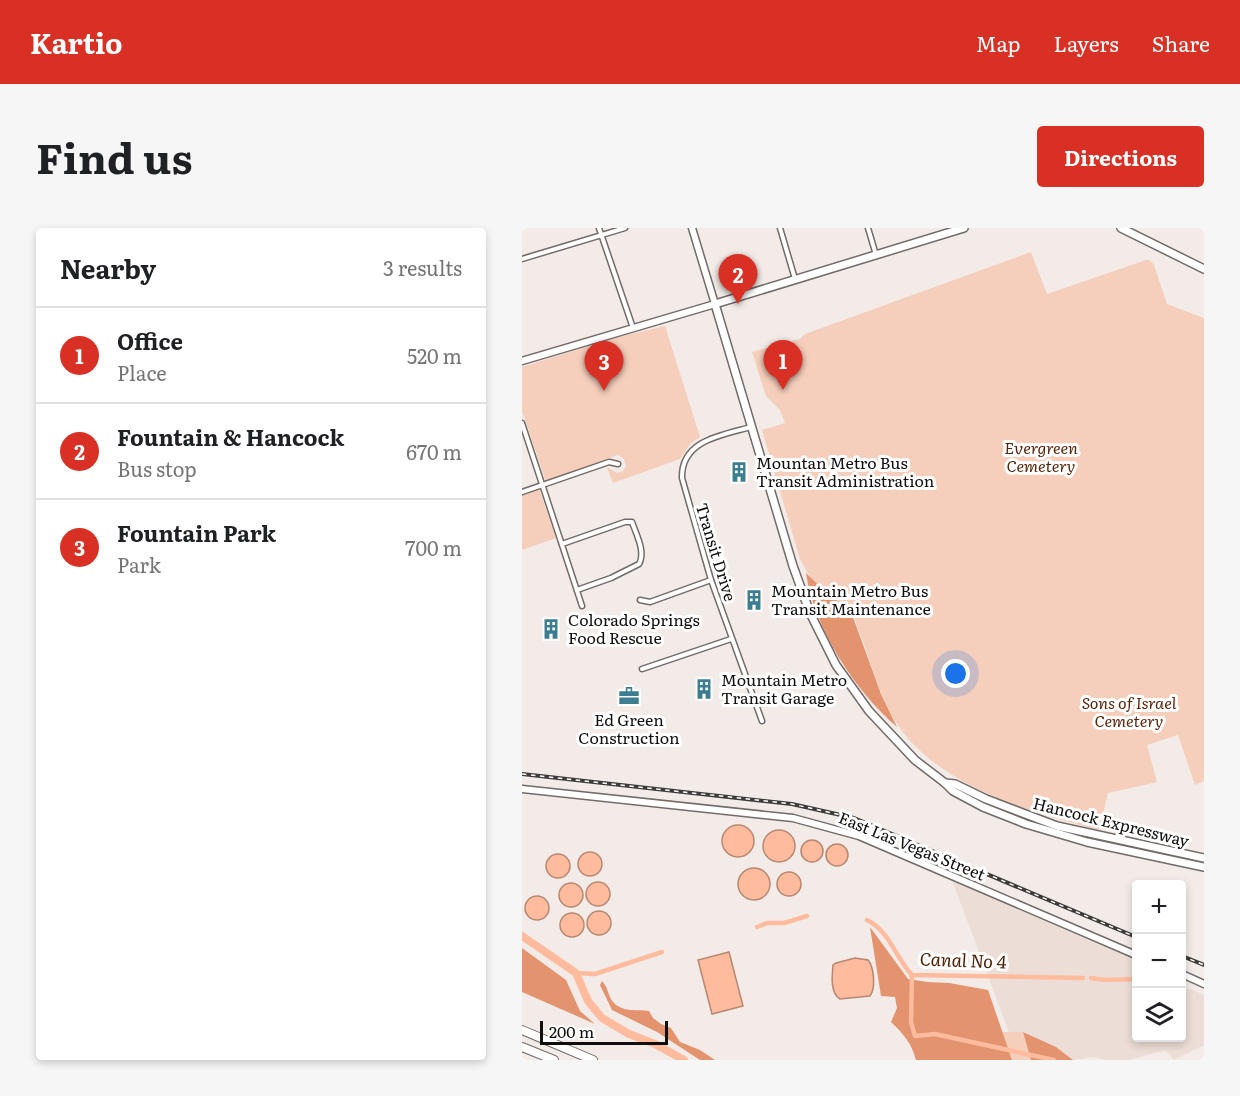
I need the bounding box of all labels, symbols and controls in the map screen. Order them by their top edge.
text: Kartio [30,21,123,63]
text: Map [976,27,1021,58]
text: Layers [1054,27,1119,58]
text: Share [1152,27,1210,58]
text: Find us [36,125,193,187]
button: Directions [1037,126,1204,187]
text: Nearby [60,248,156,287]
text: 3 results [383,252,462,282]
pin: 2 [718,254,758,304]
text: Office [117,324,183,357]
text: 1 [75,340,84,370]
text: 520 m [407,340,462,370]
pin: 1 [764,340,802,390]
pin: 3 [584,342,623,391]
text: Place [117,357,167,387]
text: Fountain & Hancock [117,420,344,453]
park label: Evergreen Cemetery [1004,435,1078,477]
text: 2 [74,436,85,466]
text: 670 m [406,436,462,466]
place label: Mountan Metro Bus Transit Administration [756,450,935,492]
text: Bus stop [117,453,197,483]
building icon: Mountan Metro Bus Transit Administration [727,460,751,484]
street label: Transit Drive [691,500,743,604]
text: Fountain Park [117,516,276,549]
text: 3 [74,532,85,562]
text: 700 m [405,532,462,562]
text: Park [117,549,161,579]
place label: Mountain Metro Bus Transit Maintenance [771,578,931,620]
building icon: Mountain Metro Bus Transit Maintenance [742,588,766,612]
place label: Colorado Springs Food Rescue [568,607,700,649]
building icon: Colorado Springs Food Rescue [539,617,563,641]
your location [941,659,970,688]
place label: Mountain Metro Transit Garage [721,667,847,709]
building icon: Mountain Metro Transit Garage [692,677,716,701]
office icon: Ed Green Construction [617,684,641,708]
park label: Sons of Israel Cemetery [1082,690,1177,732]
place label: Ed Green Construction [578,707,680,749]
street label: Hancock Expressway [1031,790,1193,852]
street label: East Las Vegas Street [835,805,990,886]
map controls [1132,880,1186,1042]
button: + [1132,880,1186,934]
button: − [1132,934,1186,988]
water label: Canal No 4 [919,944,1007,975]
button: layers [1132,988,1186,1042]
scale bar [540,1018,668,1046]
text: 200 m [549,1019,594,1043]

